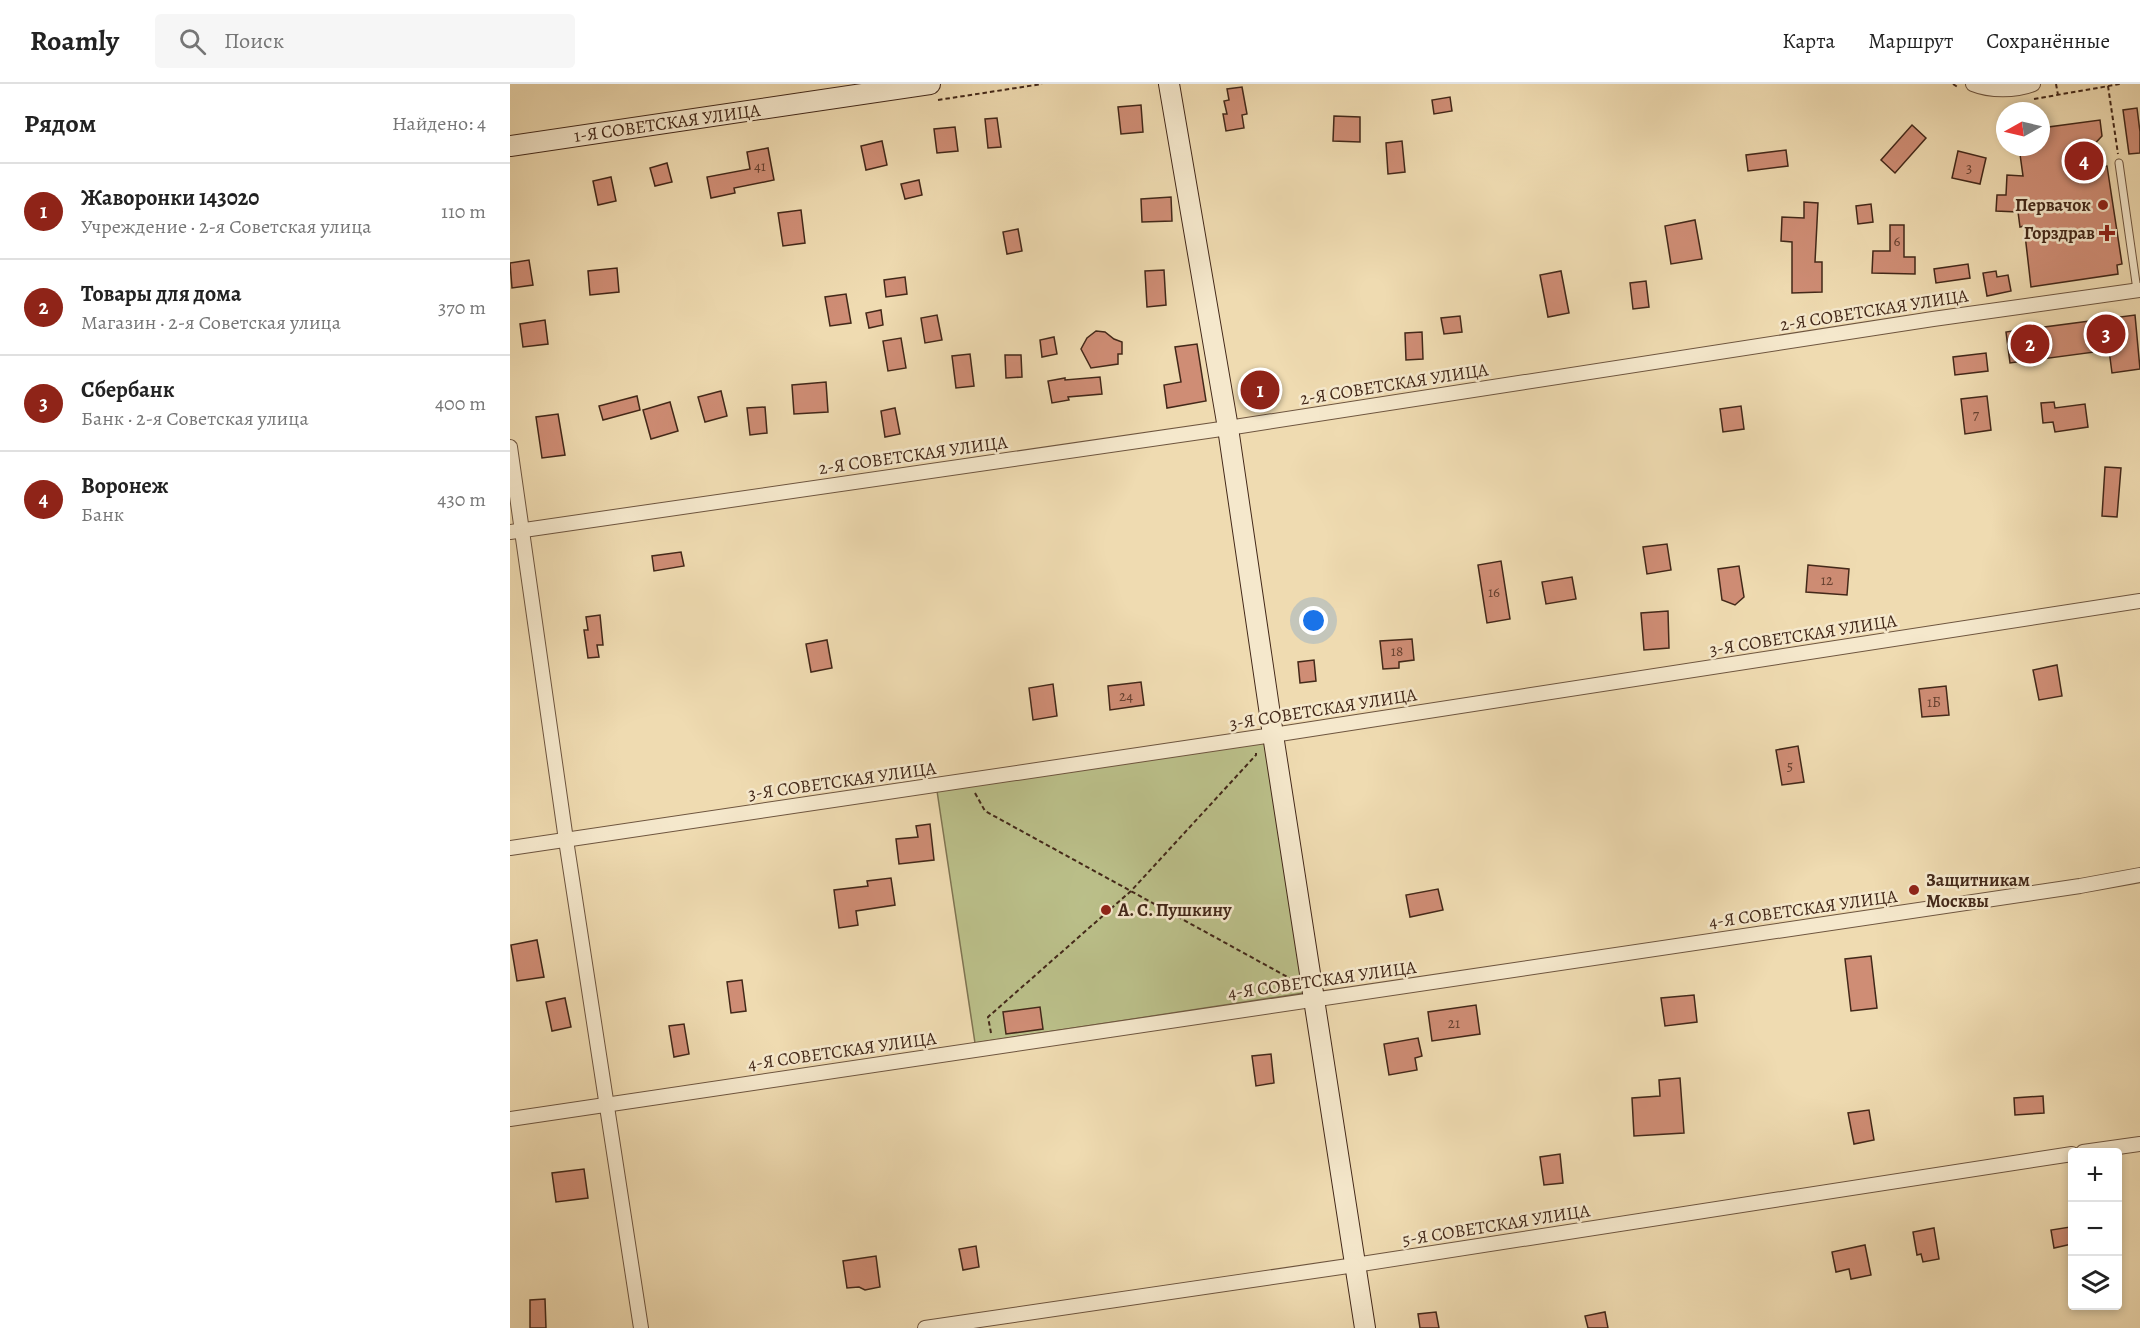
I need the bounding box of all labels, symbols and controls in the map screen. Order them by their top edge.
search box [155,14,575,68]
text: Roamly [30,22,119,60]
icon: search [176,25,209,58]
text: Поиск [224,26,284,56]
text: Карта [1782,27,1835,55]
text: Маршрут [1868,27,1953,55]
text: Сохранённые [1986,27,2110,55]
street label: 1-Я СОВЕТСКАЯ УЛИЦА [572,98,762,148]
north arrow [1996,102,2050,156]
text: Рядом [24,106,96,141]
text: Найдено: 4 [392,110,486,137]
pin: 4 [2064,138,2104,184]
house number: 41 [754,156,766,176]
house number: 3 [1966,158,1972,178]
text: Жаворонки 143020 [81,183,259,213]
place label: Первачок [2015,193,2091,217]
text: 1 [40,198,47,225]
text: 110 m [441,198,486,225]
marker: Первачок [2096,198,2110,212]
text: Учреждение · 2-я Советская улица [81,213,371,240]
place label: Горздрав [2024,221,2095,245]
marker: Горздрав [2100,226,2114,240]
house number: 6 [1894,231,1901,251]
text: Товары для дома [81,279,241,309]
street label: 2-Я СОВЕТСКАЯ УЛИЦА [1778,283,1970,337]
text: 2 [39,294,48,321]
text: 370 m [438,294,486,321]
text: Магазин · 2-я Советская улица [81,309,341,336]
pin: 3 [2086,312,2126,356]
pin: 2 [2010,322,2050,366]
street label: 2-Я СОВЕТСКАЯ УЛИЦА [1298,357,1490,411]
pin: 1 [1240,368,1280,412]
text: Сбербанк [81,375,175,405]
text: 3 [39,390,48,417]
text: 400 m [435,390,486,417]
text: Банк · 2-я Советская улица [81,405,309,432]
house number: 7 [1973,405,1980,425]
street label: 2-Я СОВЕТСКАЯ УЛИЦА [817,430,1009,480]
text: Воронеж [81,471,169,501]
text: 4 [39,486,48,513]
text: 430 m [437,486,486,513]
text: Банк [81,501,124,528]
house number: 12 [1821,570,1833,590]
house number: 16 [1488,582,1500,602]
your location [1299,606,1328,635]
street label: 3-Я СОВЕТСКАЯ УЛИЦА [1708,608,1899,662]
house number: 18 [1391,641,1403,661]
street label: 3-Я СОВЕТСКАЯ УЛИЦА [1228,682,1419,736]
house number: 24 [1119,686,1133,706]
house number: 1Б [1927,692,1941,712]
street label: 3-Я СОВЕТСКАЯ УЛИЦА [747,756,938,806]
house number: 5 [1787,756,1793,776]
place label: Защитникам Москвы [1926,868,2030,913]
marker: Защитникам Москвы [1907,883,1921,897]
street label: 4-Я СОВЕТСКАЯ УЛИЦА [1707,884,1899,934]
place label: А. С. Пушкину [1117,898,1232,922]
marker: А. С. Пушкину [1099,903,1113,917]
street label: 4-Я СОВЕТСКАЯ УЛИЦА [1226,955,1418,1005]
house number: 21 [1448,1013,1460,1033]
street label: 4-Я СОВЕТСКАЯ УЛИЦА [746,1026,938,1076]
map controls [2068,1148,2122,1310]
button: + [2068,1148,2122,1202]
street label: 5-Я СОВЕТСКАЯ УЛИЦА [1401,1198,1592,1252]
button: − [2068,1202,2122,1256]
button: layers [2068,1256,2122,1310]

